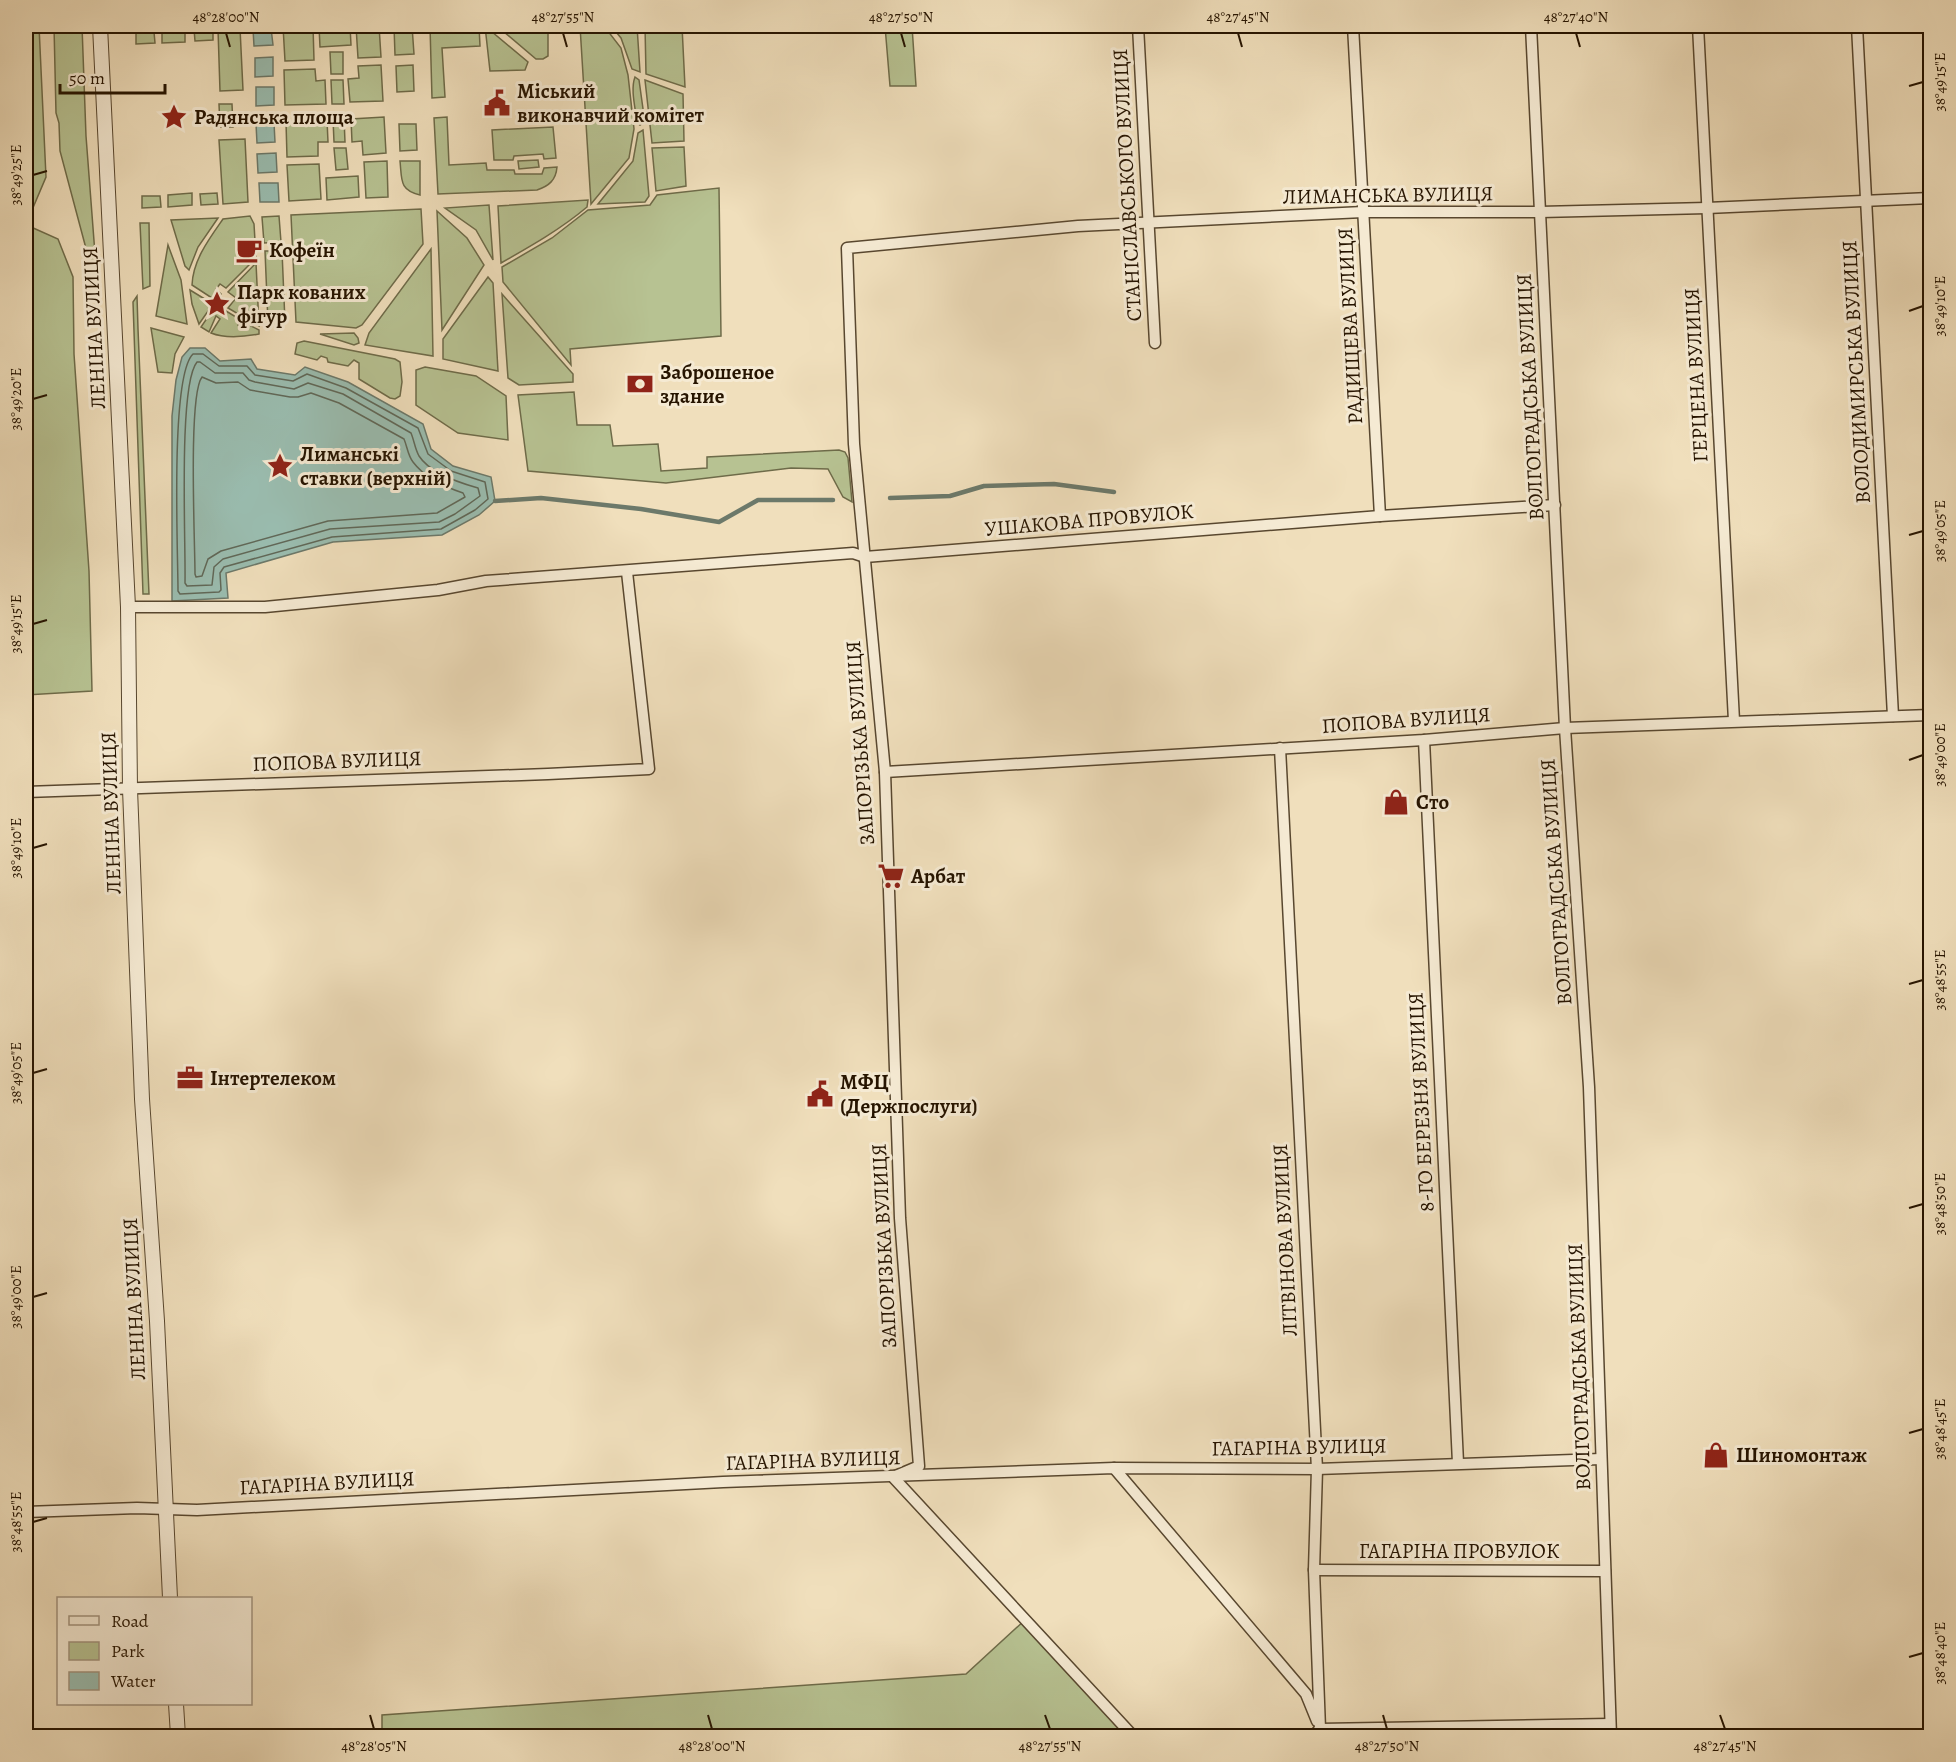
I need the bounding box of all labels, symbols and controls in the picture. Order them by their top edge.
text: 48°28'00"N [193,7,260,27]
text: 48°27'55"N [532,7,595,27]
text: 48°27'50"N [869,7,933,27]
text: 48°27'45"N [1206,7,1270,27]
text: 48°27'40"N [1544,7,1609,27]
street label: СТАНІСЛАВСЬКОГО ВУЛИЦЯ [1106,48,1148,322]
text: 38°49'15"E [1930,52,1950,112]
scale bar [60,57,165,95]
text: 50 m [69,66,105,90]
place label: Міський виконавчий комітет [517,77,704,129]
public building icon: Міський виконавчий комітет [482,88,512,118]
place icon: Радянська площа [159,102,189,132]
place label: Радянська площа [194,103,354,131]
text: 38°49'25"E [6,144,26,206]
street label: ЛИМАНСЬКА ВУЛИЦЯ [1282,179,1494,211]
street label: РАДИЩЕВА ВУЛИЦЯ [1331,227,1369,425]
cafe icon: Кофеїн [234,235,264,265]
place label: Кофеїн [269,236,335,264]
street label: ВОЛОДИМИРСЬКА ВУЛИЦЯ [1835,240,1877,504]
street label: ЛЕНІНА ВУЛИЦЯ [76,246,112,410]
street label: ВОЛГОГРАДСЬКА ВУЛИЦЯ [1510,273,1550,521]
text: 38°49'10"E [1930,276,1950,336]
place label: Парк кованих фігур [237,278,366,330]
street label: ГЕРЦЕНА ВУЛИЦЯ [1677,287,1715,463]
place icon: Парк кованих фігур [202,289,232,319]
place label: Заброшеное здание [660,358,774,410]
text: 38°49'20"E [6,368,26,430]
bank icon: Заброшеное здание [625,369,655,399]
place label: Лиманські ставки (верхній) [300,440,452,492]
place icon: Лиманські ставки (верхній) [265,451,295,481]
street label: УШАКОВА ПРОВУЛОК [983,497,1195,543]
text: 38°49'05"E [1930,500,1950,562]
text: 38°49'15"E [6,594,26,654]
street label: ЗАПОРІЗЬКА ВУЛИЦЯ [839,640,881,846]
street label: ПОПОВА ВУЛИЦЯ [1321,700,1491,740]
text: 38°49'00"E [1930,723,1950,787]
street label: ЛЕНІНА ВУЛИЦЯ [94,731,128,895]
street label: ПОПОВА ВУЛИЦЯ [252,744,422,778]
street label: ВОЛГОГРАДСЬКА ВУЛИЦЯ [1533,758,1579,1006]
shop icon: Сто [1381,787,1411,817]
place label: Сто [1416,788,1450,816]
text: 38°49'10"E [6,818,26,878]
supermarket icon: Арбат [876,861,906,891]
place label: Арбат [910,862,966,890]
text: 38°48'55"E [1930,950,1950,1011]
street label: 8-ГО БЕРЕЗНЯ ВУЛИЦЯ [1401,991,1441,1213]
text: 38°49'05"E [6,1042,26,1104]
office icon: Інтертелеком [175,1063,205,1093]
place label: Інтертелеком [210,1064,336,1092]
place label: МФЦ (Держпослуги) [840,1068,978,1120]
public building icon: МФЦ (Держпослуги) [805,1079,835,1109]
street label: ЗАПОРІЗЬКА ВУЛИЦЯ [865,1143,903,1349]
street label: ЛІТВІНОВА ВУЛИЦЯ [1266,1143,1304,1337]
text: 38°48'50"E [1930,1173,1950,1235]
street label: ЛЕНІНА ВУЛИЦЯ [116,1217,152,1381]
street label: ВОЛГОГРАДСЬКА ВУЛИЦЯ [1561,1243,1597,1491]
text: 38°49'00"E [6,1265,26,1329]
text: 38°48'45"E [1930,1398,1950,1460]
street label: ГАГАРІНА ВУЛИЦЯ [1211,1431,1387,1463]
shop icon: Шиномонтаж [1701,1440,1731,1470]
place label: Шиномонтаж [1736,1441,1867,1469]
street label: ГАГАРІНА ВУЛИЦЯ [725,1443,901,1477]
street label: ГАГАРІНА ВУЛИЦЯ [239,1464,415,1502]
text: 38°48'55"E [6,1492,26,1553]
street label: ГАГАРІНА ПРОВУЛОК [1359,1537,1560,1565]
legend [57,1597,252,1705]
text: Road [111,1609,149,1633]
text: 38°48'40"E [1930,1622,1950,1684]
text: Park [111,1639,145,1663]
text: Water [110,1669,156,1693]
text: 48°28'05"N [341,1736,407,1756]
text: 48°28'00"N [679,1736,746,1756]
text: 48°27'55"N [1019,1736,1082,1756]
text: 48°27'50"N [1355,1736,1419,1756]
text: 48°27'45"N [1693,1736,1757,1756]

